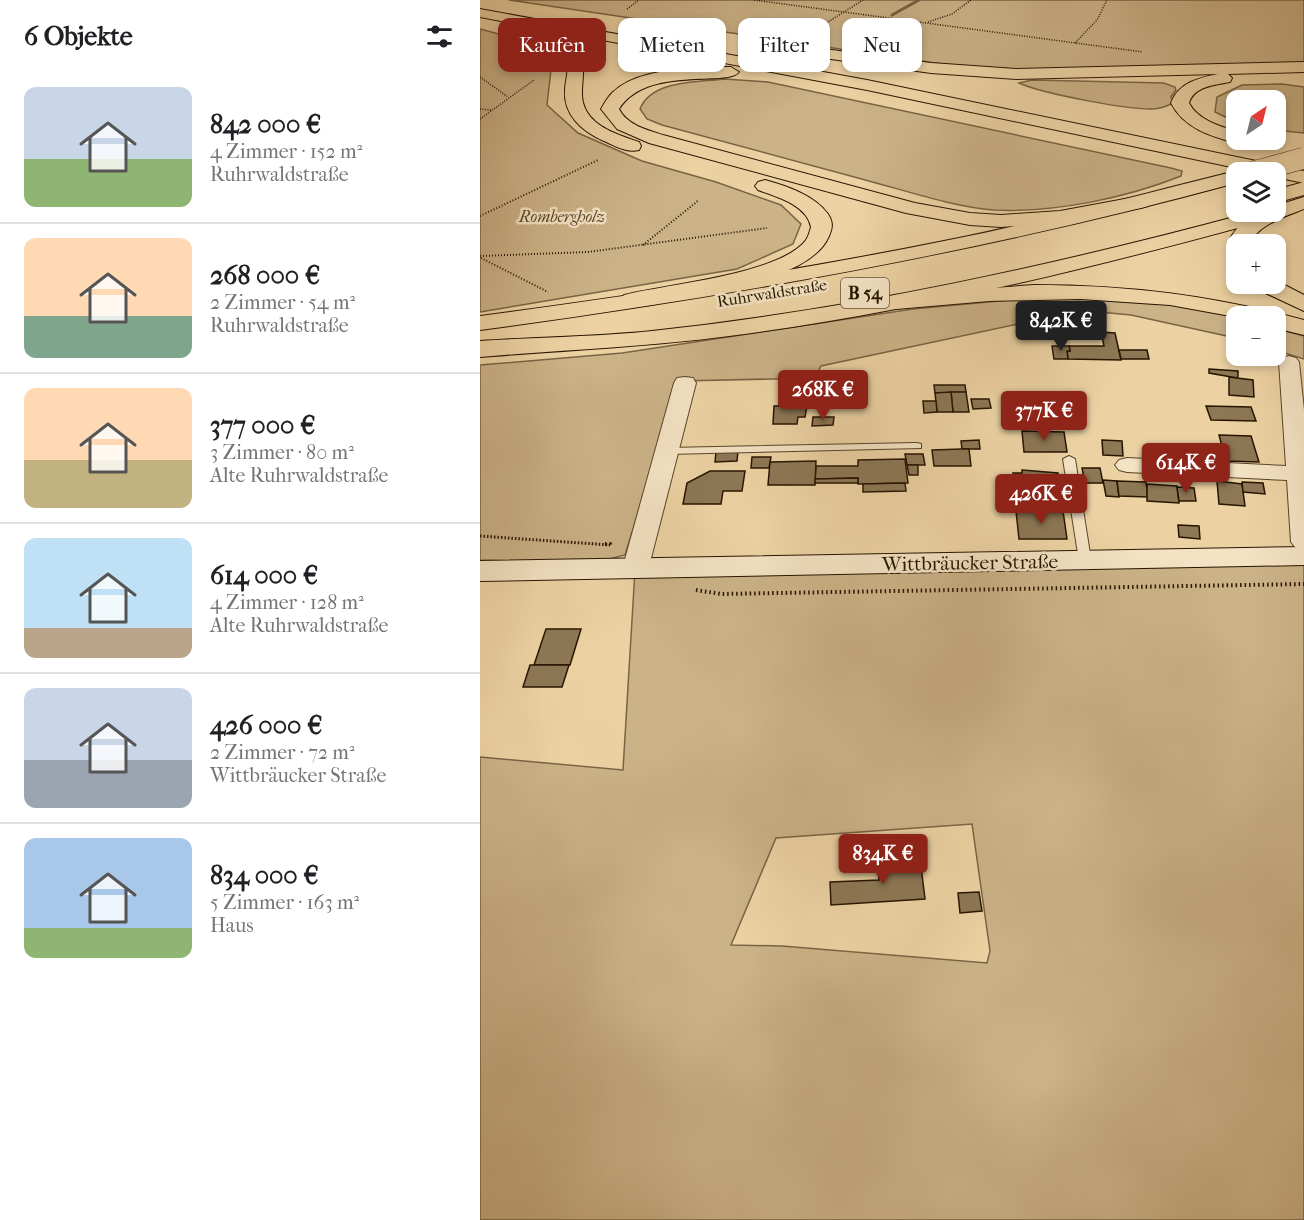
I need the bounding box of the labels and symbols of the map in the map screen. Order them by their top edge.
north arrow [1226,90,1286,150]
park label: Rombergholz [518,207,605,226]
street label: Ruhrwaldstraße [716,275,828,311]
road number: B 54 [841,278,889,308]
pin: 842K € [1012,301,1110,352]
pin: 268K € [774,370,872,421]
pin: 377K € [995,391,1093,442]
pin: 614K € [1137,443,1235,494]
pin: 426K € [992,474,1090,525]
street label: Wittbräucker Straße [881,550,1058,576]
pin: 834K € [834,834,932,885]

